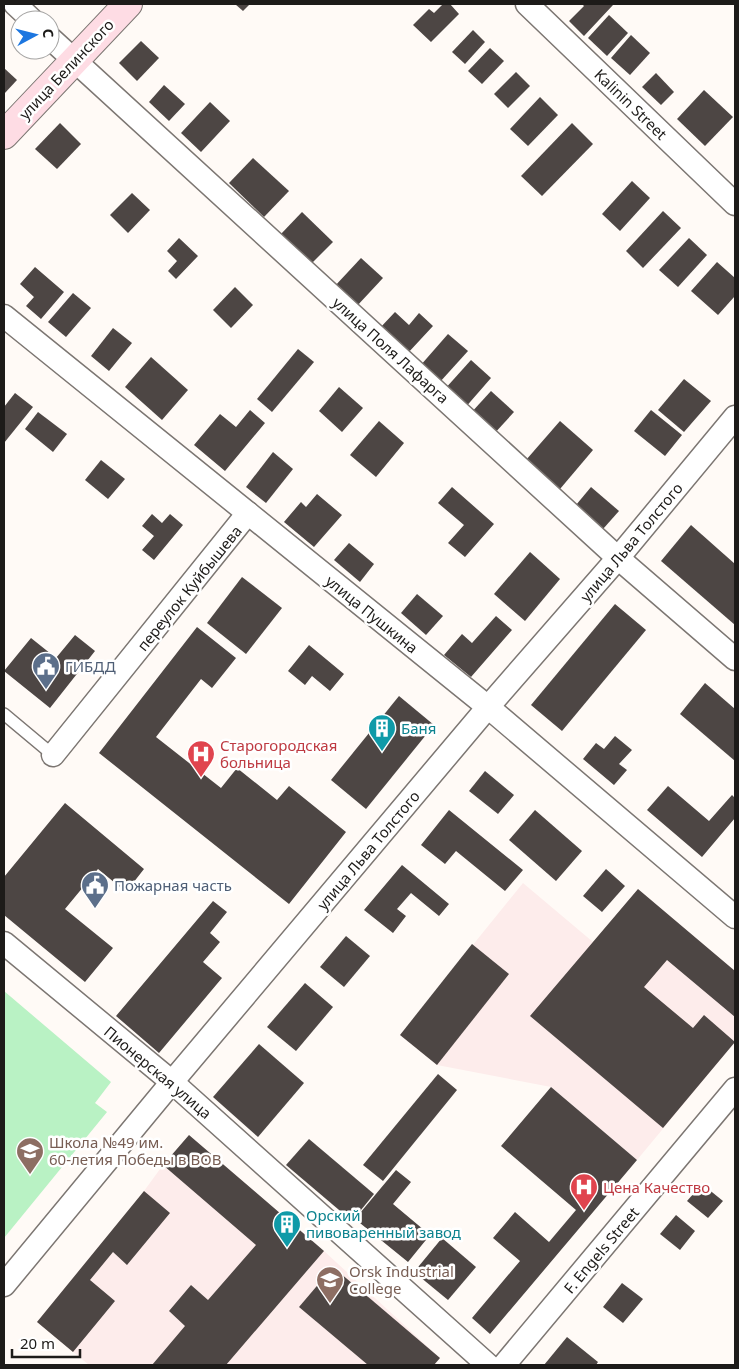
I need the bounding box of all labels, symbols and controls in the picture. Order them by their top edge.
north arrow [10,10,60,60]
street label: улица Белинского [14,14,118,124]
text: С [38,28,58,39]
street label: Kalinin Street [590,64,672,144]
street label: улица Поля Лафарга [329,292,453,408]
street label: улица Льва Толстого [575,478,687,606]
street label: переулок Куйбышева [132,521,246,655]
street label: улица Пушкина [322,571,422,657]
public building icon: ГИБДД [31,651,61,690]
place label: ГИБДД [65,656,116,676]
building icon: Баня [367,713,397,752]
place label: Баня [401,718,436,738]
place label: Старогородская больница [220,735,337,772]
hospital icon: Старогородская больница [186,739,216,778]
street label: улица Льва Толстого [312,786,424,914]
public building icon: Пожарная часть [80,870,110,909]
place label: Пожарная часть [114,875,232,895]
street label: Пионерская улица [100,1021,216,1123]
place label: Школа №49 им. 60-летия Победы в ВОВ [49,1132,221,1169]
school or university icon: Школа №49 им. 60-летия Победы в ВОВ [15,1136,45,1175]
hospital icon: Цена Качество [569,1172,599,1211]
place label: Цена Качество [603,1177,710,1197]
street label: F. Engels Street [559,1202,643,1297]
place label: Орский пивоваренный завод [306,1205,461,1242]
building icon: Орский пивоваренный завод [272,1209,302,1248]
place label: Orsk Industrial College [349,1261,454,1298]
school or university icon: Orsk Industrial College [315,1265,345,1304]
scale bar [12,1326,80,1358]
text: 20 m [20,1333,55,1353]

